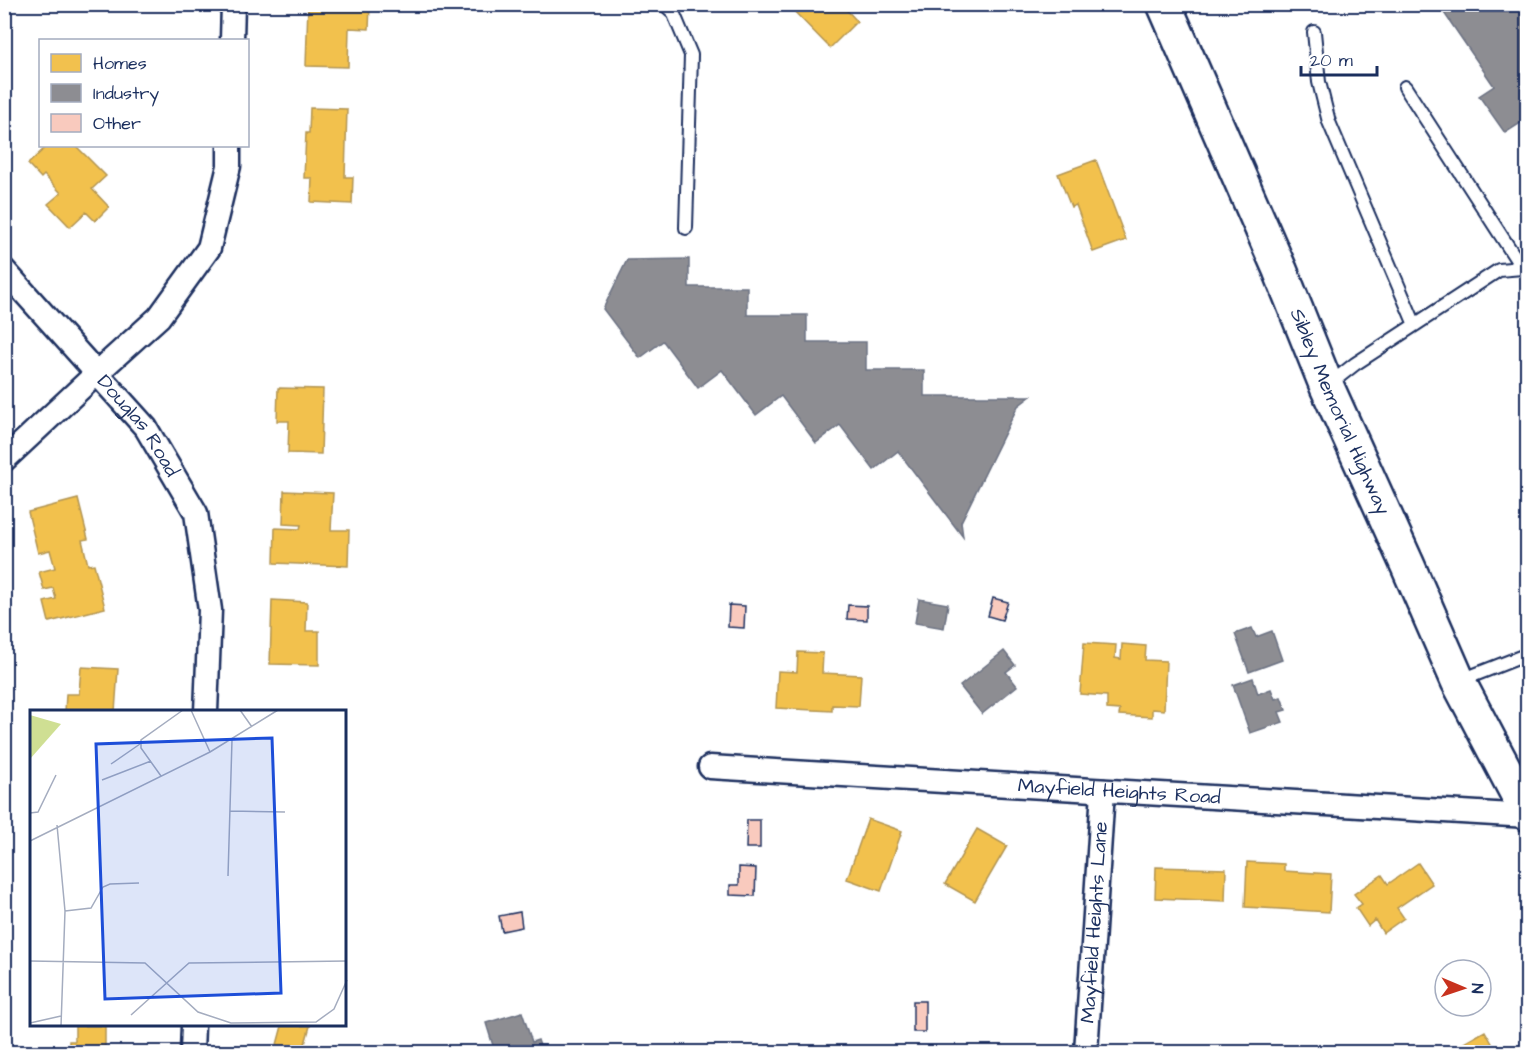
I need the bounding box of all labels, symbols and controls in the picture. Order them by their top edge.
legend [39,39,249,147]
scale bar [1301,39,1378,77]
text: 20 m [1310,48,1353,73]
text: Homes [93,51,147,76]
text: Industry [93,81,159,107]
text: Other [93,111,141,136]
street label: Sibley Memorial Highway [1283,304,1397,520]
street label: Douglas Road [90,368,186,482]
inset map [30,710,346,1027]
street label: Mayfield Heights Road [1017,771,1222,812]
street label: Mayfield Heights Lane [1074,820,1115,1024]
north arrow [1433,958,1493,1018]
text: N [1466,983,1488,994]

